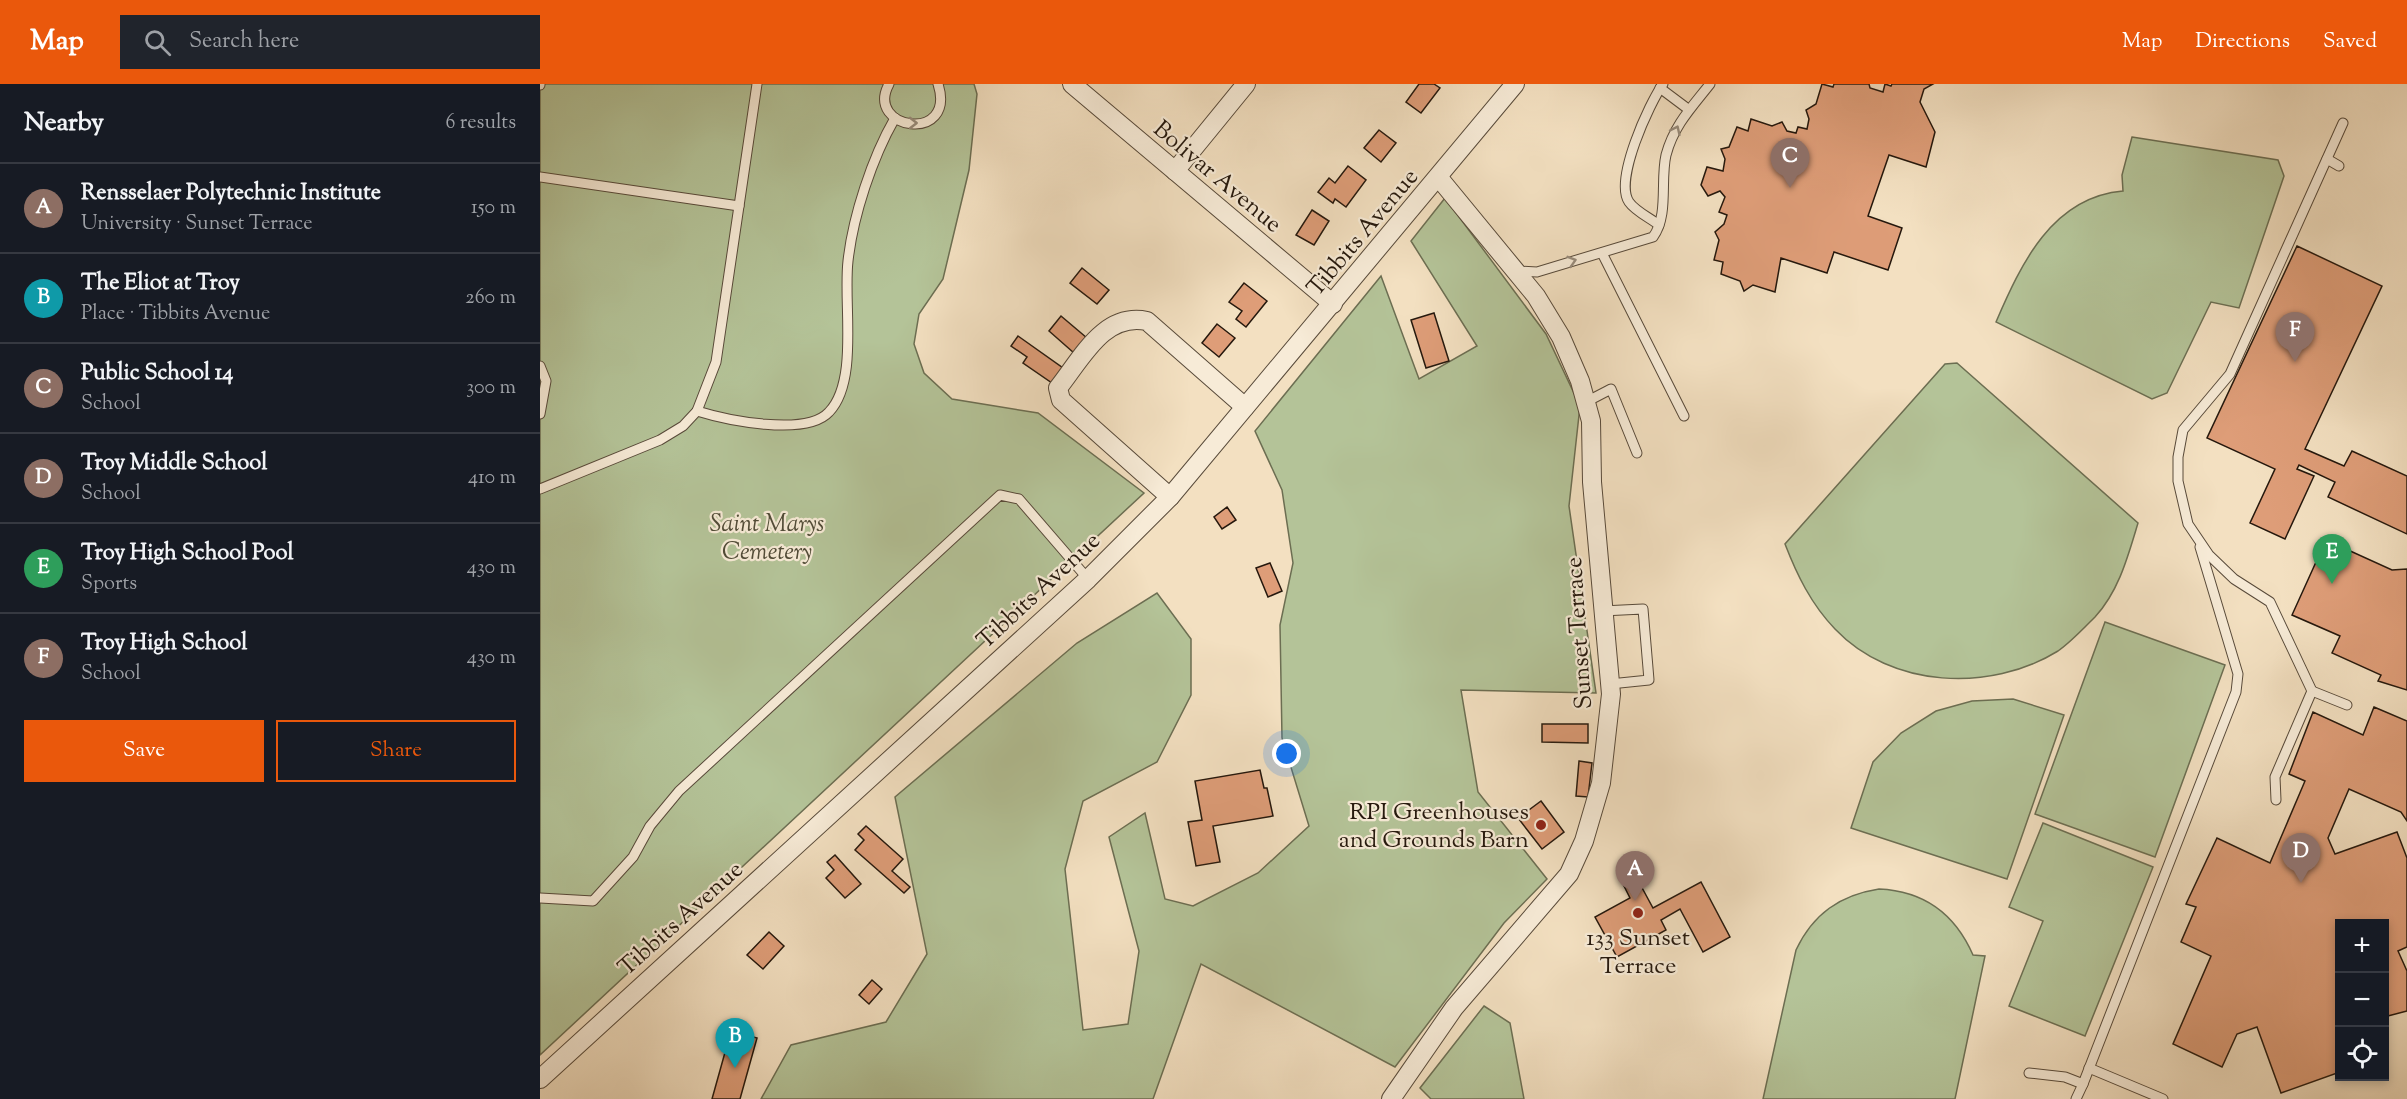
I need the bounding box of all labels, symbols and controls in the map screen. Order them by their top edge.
search box [120,15,540,69]
text: Map [30,22,84,62]
icon: search [141,26,174,59]
text: Search here [189,26,299,58]
text: Map [2122,27,2162,57]
text: Directions [2195,27,2290,57]
text: Saved [2323,27,2377,57]
text: Nearby [24,105,104,142]
text: 6 results [446,109,516,138]
street label: Bolivar Avenue [1145,113,1289,242]
one-way arrow [909,117,918,129]
one-way arrow [1668,126,1680,137]
pin: C [1770,138,1810,188]
street label: Tibbits Avenue [1300,162,1427,305]
text: Rensselaer Polytechnic Institute [81,178,381,210]
text: A [35,194,52,223]
text: 150 m [471,194,516,223]
text: University · Sunset Terrace [81,210,313,239]
one-way arrow [1566,256,1577,268]
text: The Eliot at Troy [81,268,240,300]
text: B [37,284,50,313]
text: 260 m [465,284,516,313]
text: Place · Tibbits Avenue [81,300,270,329]
pin: F [2276,312,2314,362]
text: Public School 14 [81,358,233,390]
text: C [35,374,52,403]
text: 300 m [466,374,516,403]
text: School [81,390,141,419]
text: Troy Middle School [81,448,267,480]
text: D [36,464,51,493]
text: 410 m [468,464,516,493]
text: School [81,480,141,509]
park label: Saint Marys Cemetery [710,508,824,570]
street label: Tibbits Avenue [970,525,1109,658]
pin: E [2312,534,2352,584]
text: Troy High School Pool [81,538,294,570]
text: E [37,554,50,583]
text: 430 m [467,554,516,583]
street label: Sunset Terrace [1558,555,1602,710]
text: Sports [81,570,137,599]
text: Troy High School [81,628,247,660]
text: F [38,644,49,673]
text: 430 m [467,644,516,673]
text: School [81,660,141,689]
button: Save [24,720,264,782]
button: Share [276,720,516,782]
your location [1272,739,1301,768]
place label: RPI Greenhouses and Grounds Barn [1339,796,1529,858]
marker: RPI Greenhouses and Grounds Barn [1534,818,1548,832]
pin: D [2282,834,2320,883]
pin: A [1616,852,1654,901]
street label: Tibbits Avenue [611,854,751,985]
marker: 133 Sunset Terrace [1631,906,1645,920]
map controls [2335,919,2389,1081]
button: + [2335,919,2389,973]
place label: 133 Sunset Terrace [1586,922,1690,984]
button: − [2335,973,2389,1027]
pin: B [716,1018,754,1068]
button: locate [2335,1027,2389,1081]

